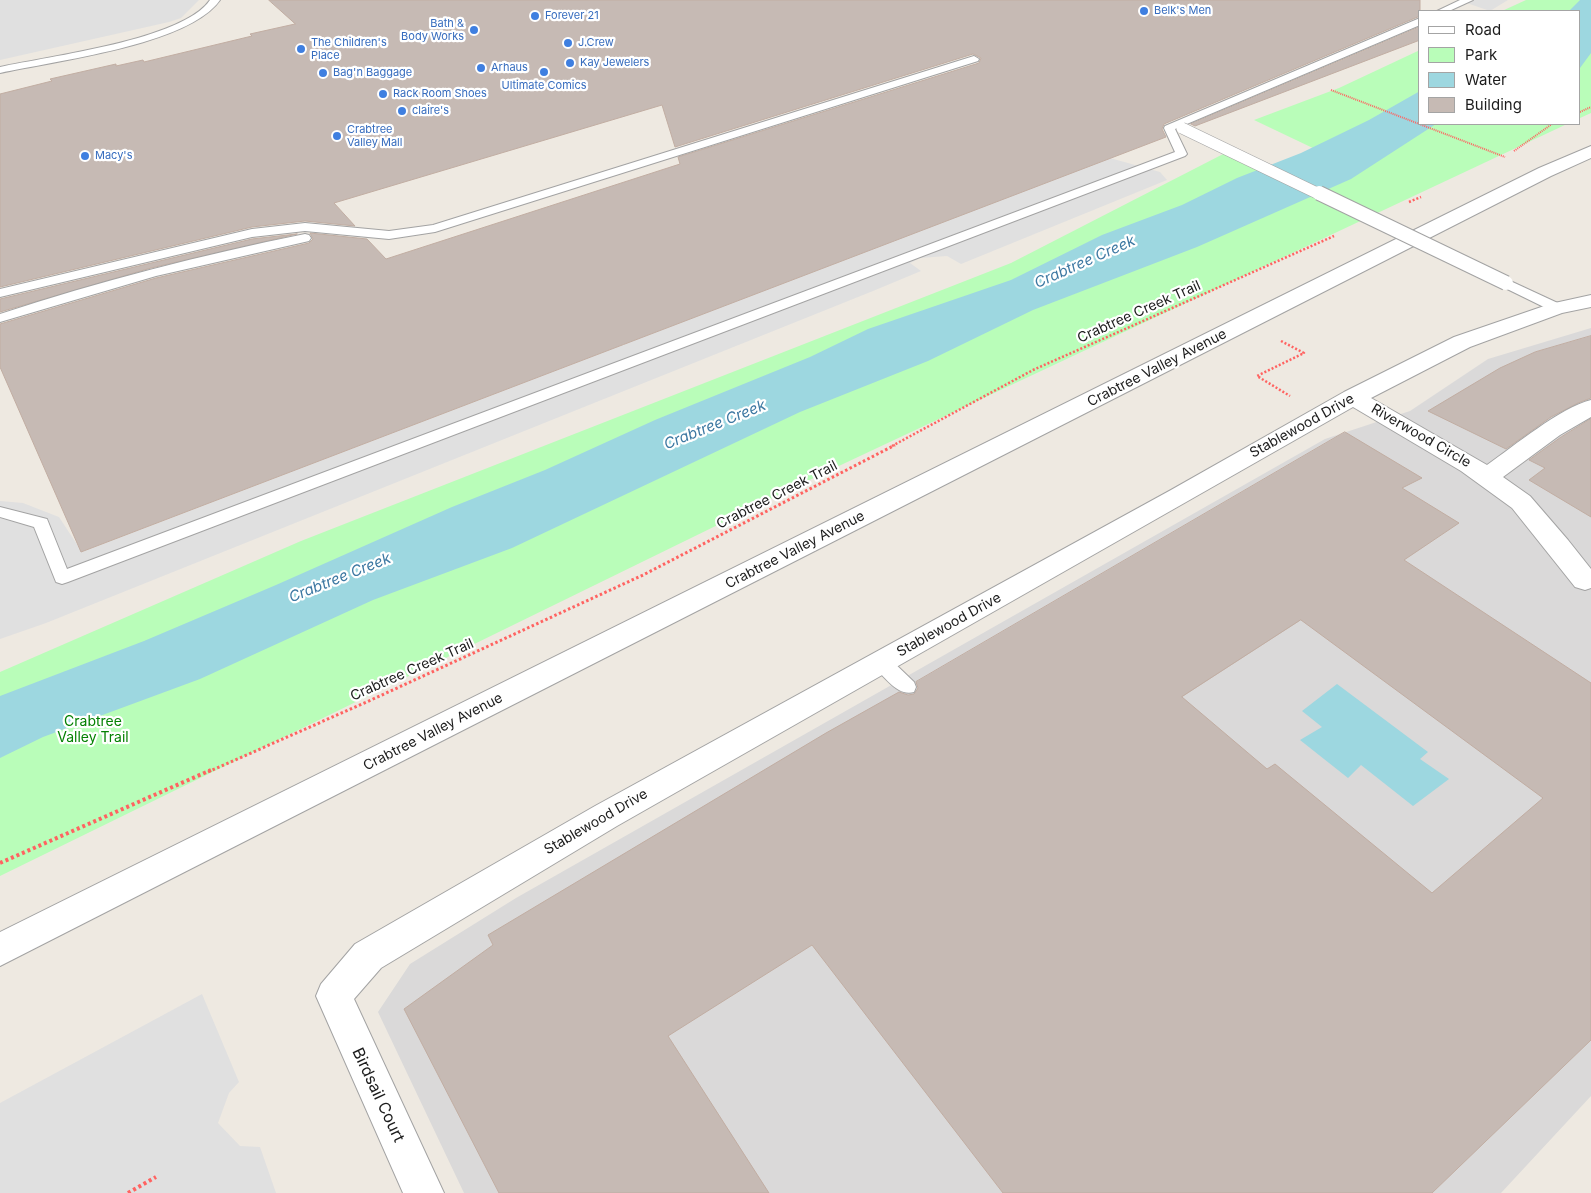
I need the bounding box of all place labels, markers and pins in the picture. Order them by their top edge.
place label: Belk's Men [1154,4,1211,18]
marker: Belk's Men [1138,5,1150,17]
place label: Forever 21 [545,9,599,23]
marker: Forever 21 [529,10,541,22]
place label: Bath & Body Works [401,17,464,43]
marker: Bath & Body Works [468,24,480,36]
place label: The Children's Place [311,36,387,62]
place label: J.Crew [578,36,614,50]
marker: J.Crew [562,37,574,49]
marker: The Children's Place [295,43,307,55]
place label: Kay Jewelers [580,56,649,70]
marker: Kay Jewelers [564,57,576,69]
place label: Arhaus [491,61,528,75]
marker: Arhaus [475,62,487,74]
place label: Bag'n Baggage [333,66,412,80]
marker: Ultimate Comics [538,66,550,78]
marker: Bag'n Baggage [317,67,329,79]
place label: Ultimate Comics [501,79,587,93]
place label: Rack Room Shoes [393,87,487,101]
marker: Rack Room Shoes [377,88,389,100]
place label: claire's [412,104,449,118]
marker: claire's [396,105,408,117]
place label: Crabtree Valley Mall [347,123,402,149]
marker: Crabtree Valley Mall [331,130,343,142]
place label: Macy's [95,149,132,163]
marker: Macy's [79,150,91,162]

